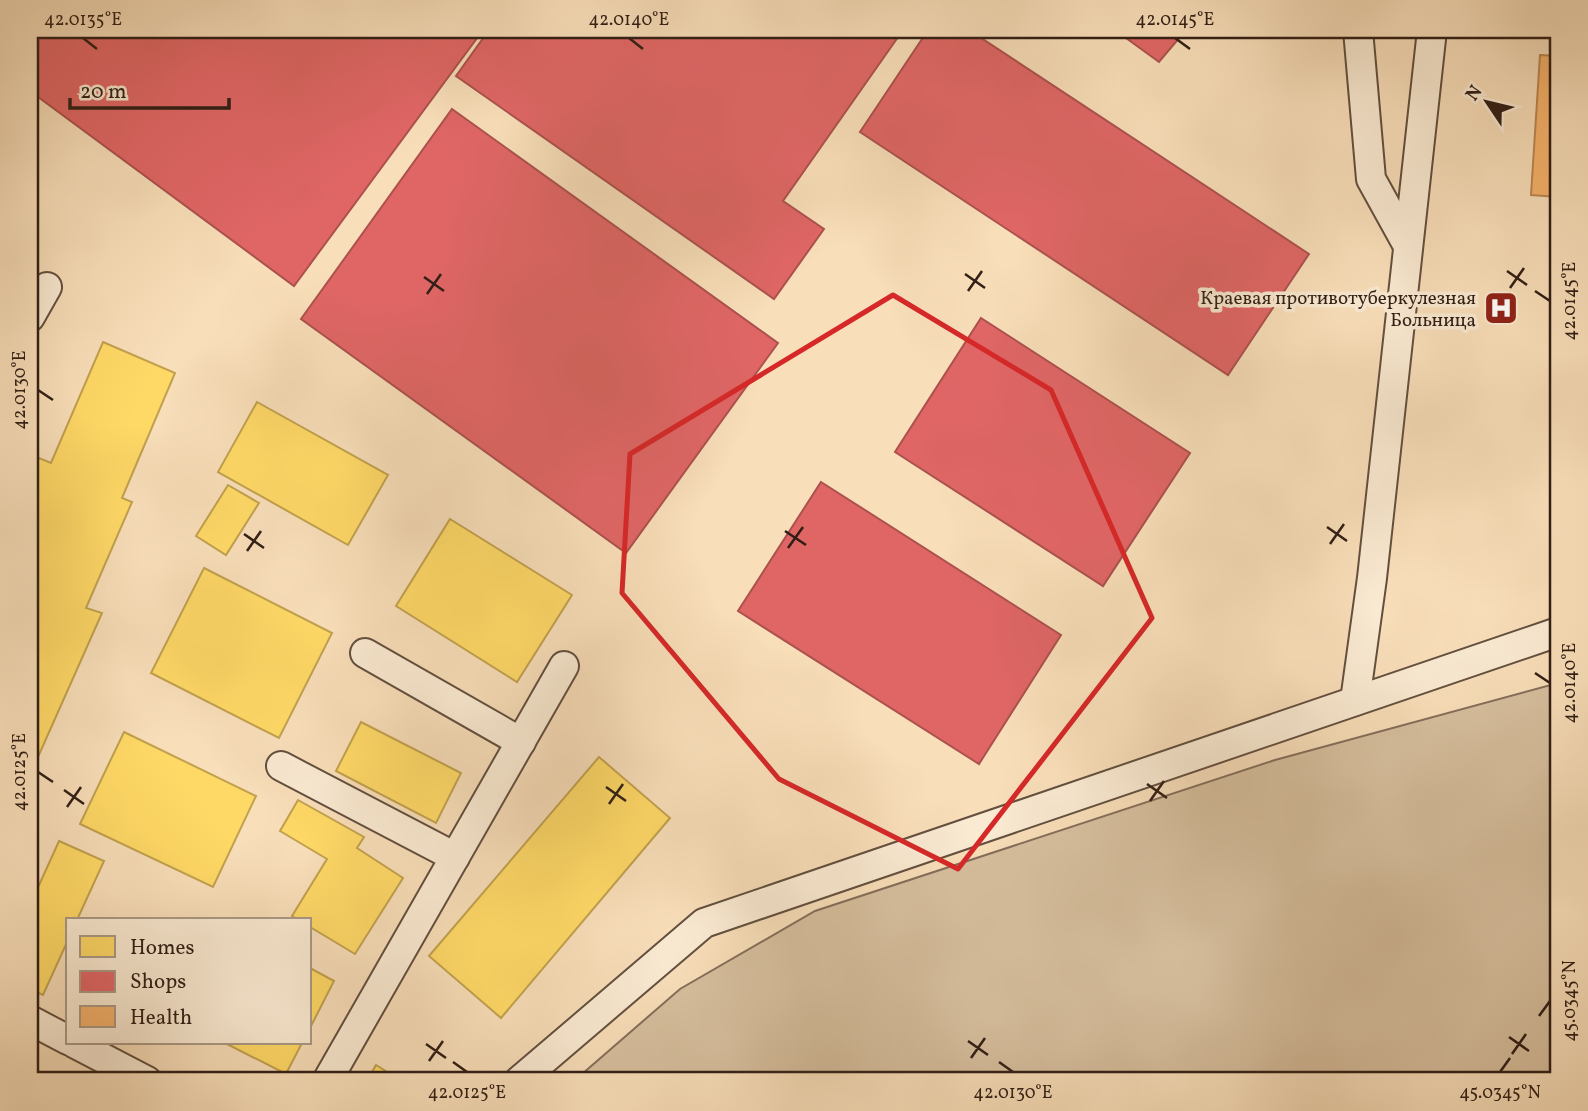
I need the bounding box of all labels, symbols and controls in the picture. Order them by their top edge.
text: 42.0135°E [44,8,122,33]
text: 42.0140°E [589,8,670,33]
text: 42.0145°E [1136,8,1215,33]
scale bar [70,66,229,110]
north arrow [1452,66,1522,136]
text: 20 m [80,78,126,107]
text: N [1460,80,1489,107]
text: 42.0145°E [1558,261,1583,340]
place label: Краевая противотуберкулезная Больница [1200,286,1476,334]
hospital icon: Краевая противотуберкулезная Больница [1482,289,1520,327]
text: 42.0130°E [8,350,33,430]
text: 42.0140°E [1558,642,1583,723]
text: 42.0125°E [8,733,33,811]
legend [66,918,312,1044]
text: Homes [130,934,195,963]
text: 45.0345°N [1558,960,1583,1042]
text: Shops [130,968,186,997]
text: Health [130,1004,192,1033]
text: 42.0125°E [428,1081,506,1106]
text: 42.0130°E [973,1081,1053,1106]
text: 45.0345°N [1459,1081,1541,1106]

